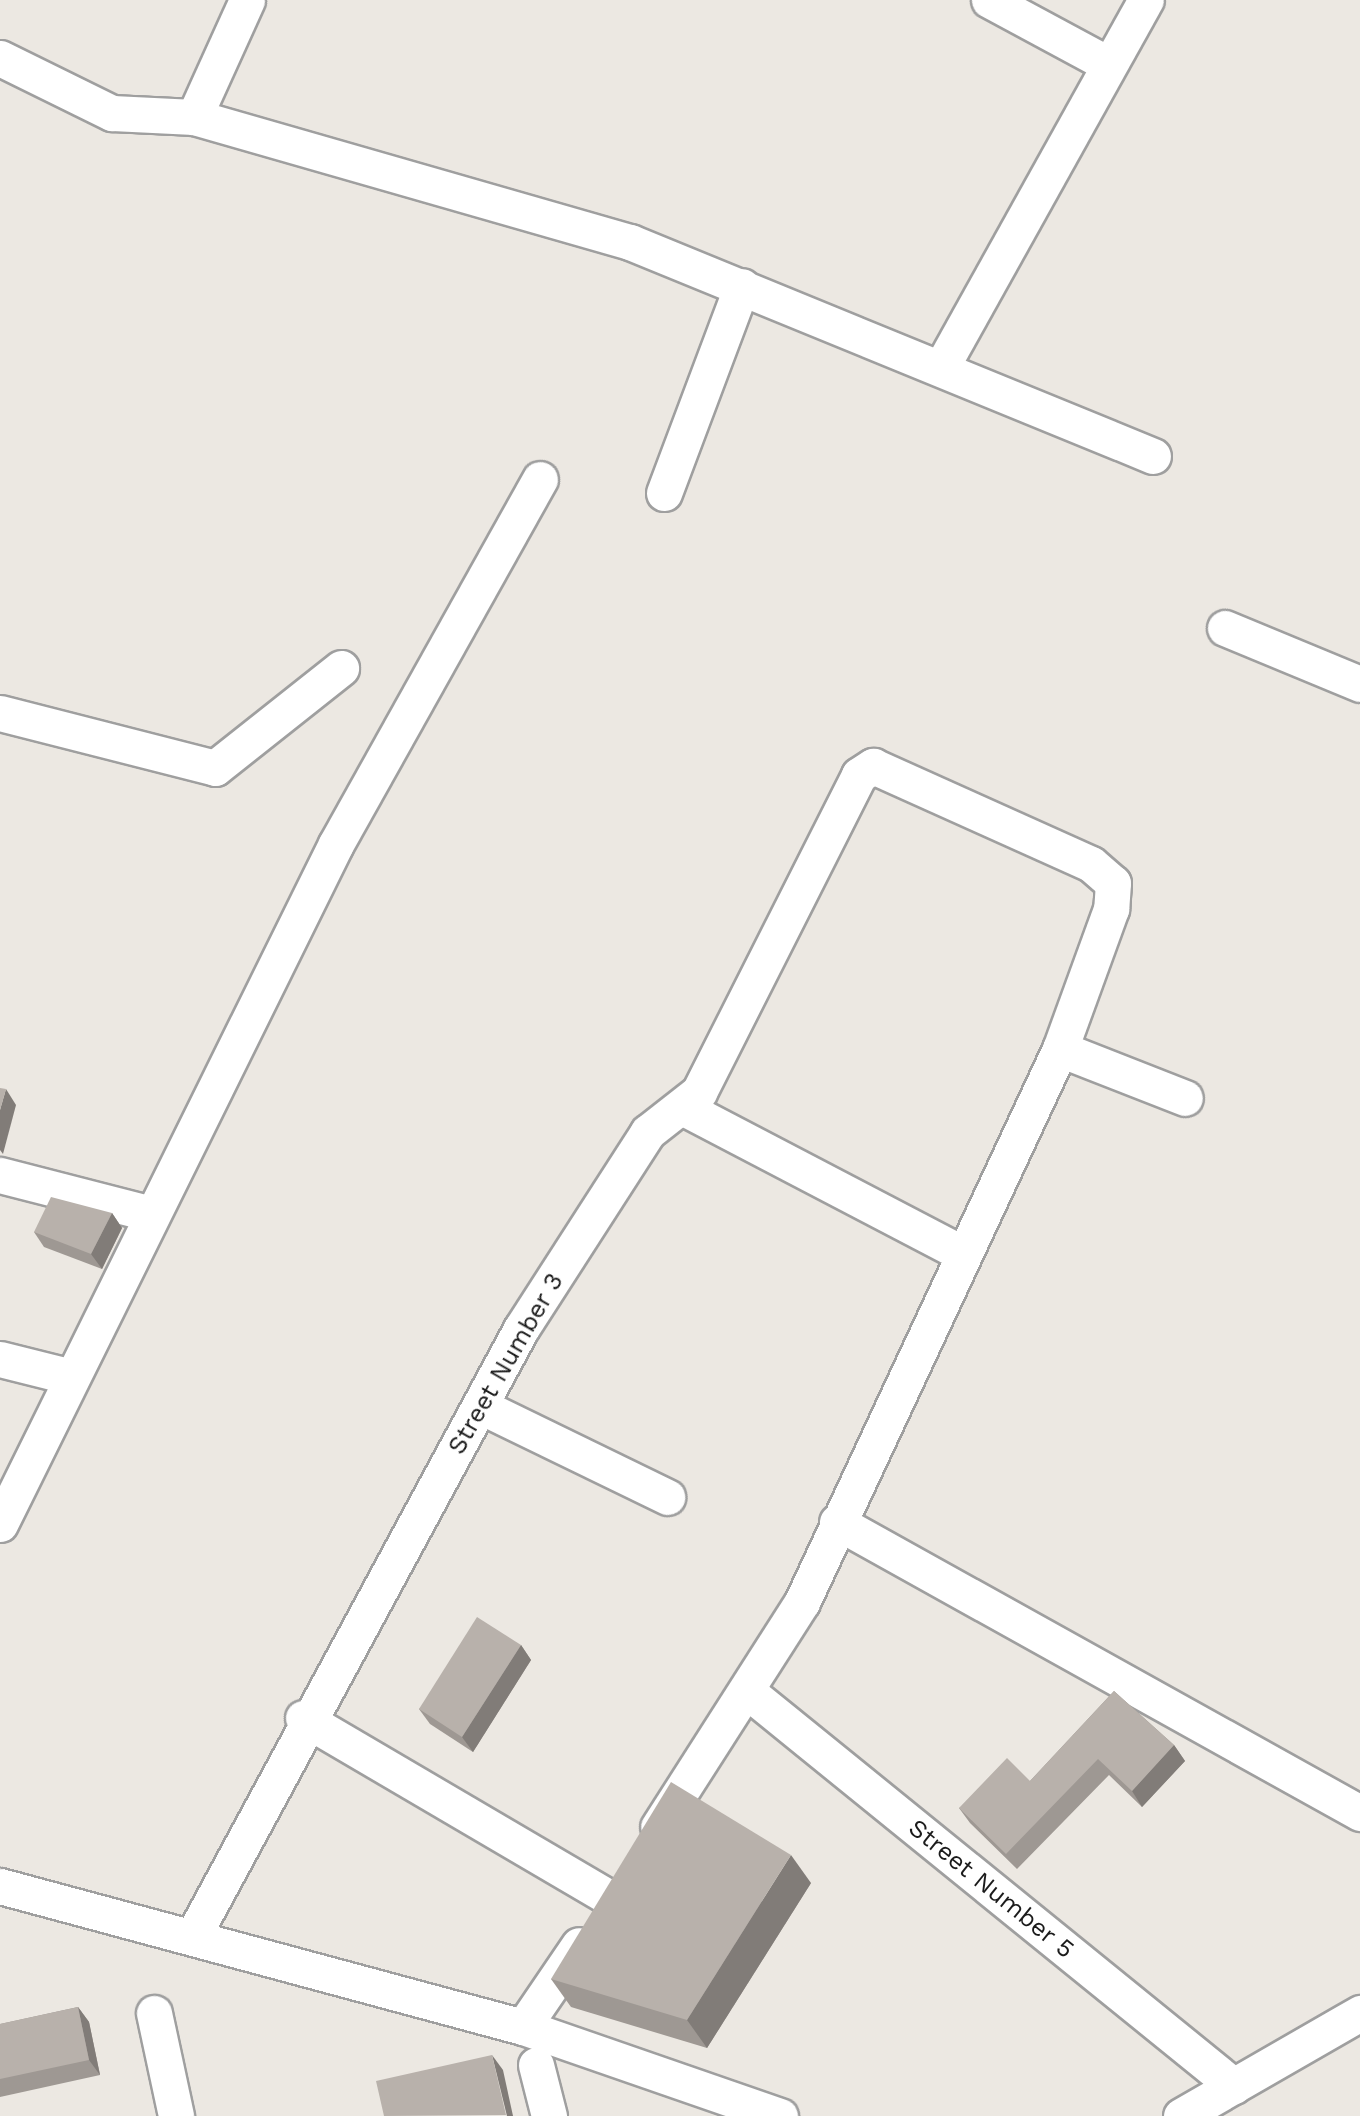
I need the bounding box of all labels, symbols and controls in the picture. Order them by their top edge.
street label: Street Number 3 [442,1268,570,1460]
street label: Street Number 5 [902,1813,1080,1965]

